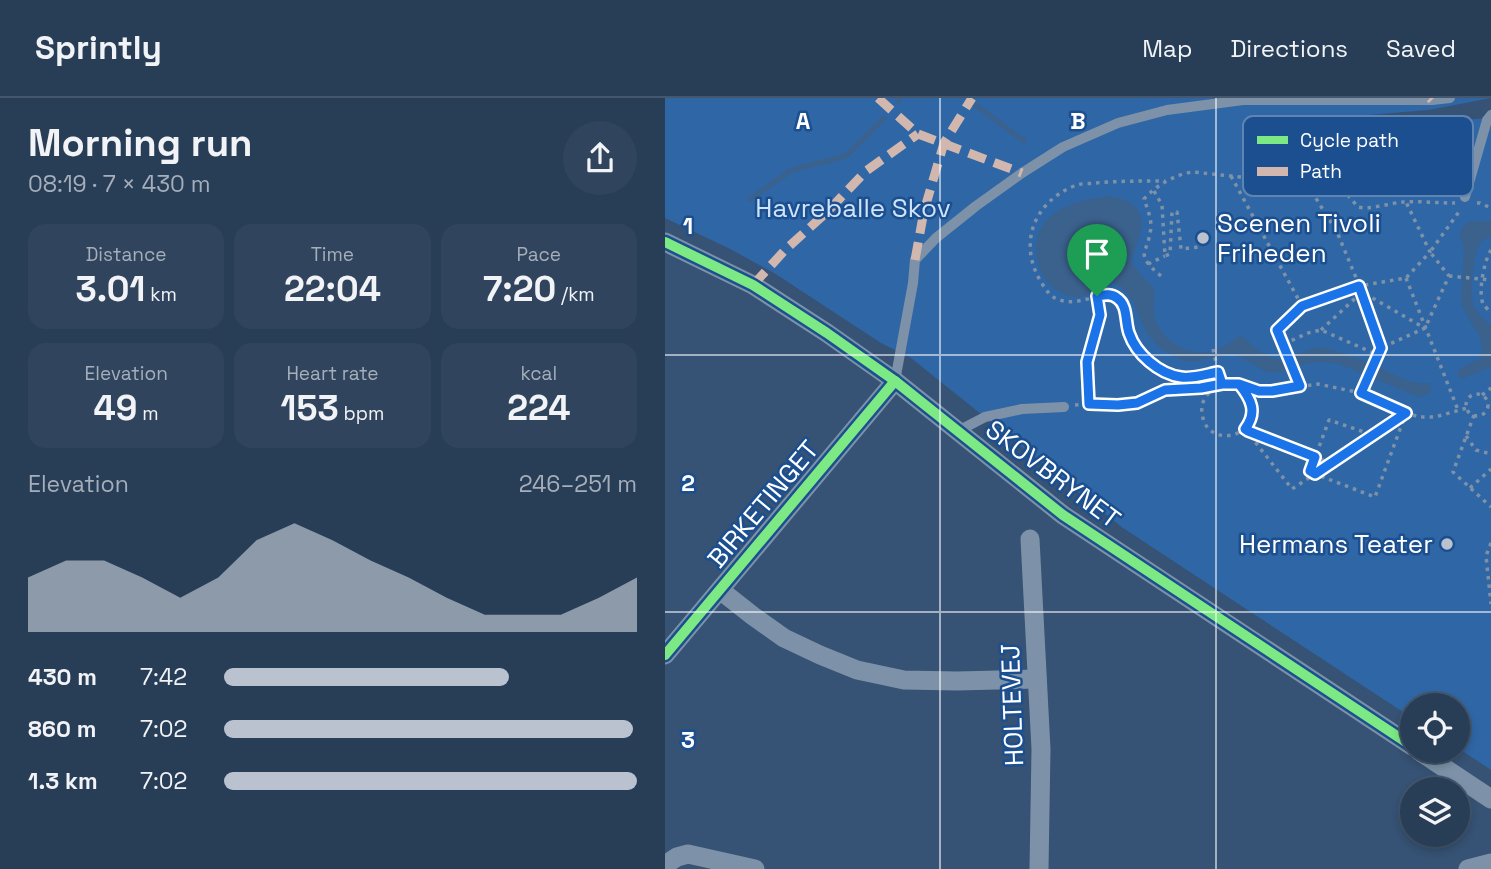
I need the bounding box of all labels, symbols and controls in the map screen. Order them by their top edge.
text: Sprintly [35,27,162,69]
text: Map [1142,33,1192,64]
text: Directions [1230,33,1348,64]
text: Saved [1386,33,1456,64]
text: A [796,106,811,136]
text: B [1070,106,1086,136]
legend [1243,116,1473,196]
text: Morning run [28,119,253,167]
button: share [563,121,637,195]
text: Cycle path [1300,128,1399,153]
text: Path [1300,159,1342,184]
text: 08:19 · 7 × 430 m [28,169,210,199]
park label: Havreballe Skov [755,191,951,225]
place label: Scenen Tivoli Friheden [1217,206,1381,270]
text: 1 [683,211,693,241]
pin [1067,224,1127,296]
marker: Scenen Tivoli Friheden [1195,230,1211,246]
icon: arrive [1078,235,1116,273]
text: Distance [86,242,167,267]
text: Time [311,242,354,267]
text: Pace [517,242,561,267]
text: 3.01 [76,267,145,311]
text: 22:04 [284,267,381,311]
text: 7:20 [483,267,556,311]
text: km [145,282,177,307]
text: /km [556,282,595,307]
text: Elevation [85,361,168,386]
text: Heart rate [286,361,379,386]
text: kcal [520,361,557,386]
text: 49 [94,386,137,430]
text: 153 [281,386,339,430]
text: 224 [507,386,570,430]
text: m [137,401,159,426]
text: bpm [339,401,384,426]
street label: SKOVBRYNET [979,412,1127,536]
street label: BIRKETINGET [700,433,826,575]
text: 2 [681,468,695,498]
text: Elevation [28,469,129,499]
text: 246–251 m [519,469,637,499]
place label: Hermans Teater [1239,527,1433,561]
marker: Hermans Teater [1439,536,1455,552]
street label: HOLTEVEJ [993,643,1031,767]
text: 430 m [28,662,97,692]
text: 7:42 [140,662,187,692]
map controls [1400,693,1470,847]
button: locate [1400,693,1470,763]
text: 860 m [28,714,96,744]
text: 7:02 [140,714,187,744]
text: 3 [681,725,695,755]
text: 1.3 km [28,766,98,796]
text: 7:02 [140,766,187,796]
button: layers [1400,777,1470,847]

